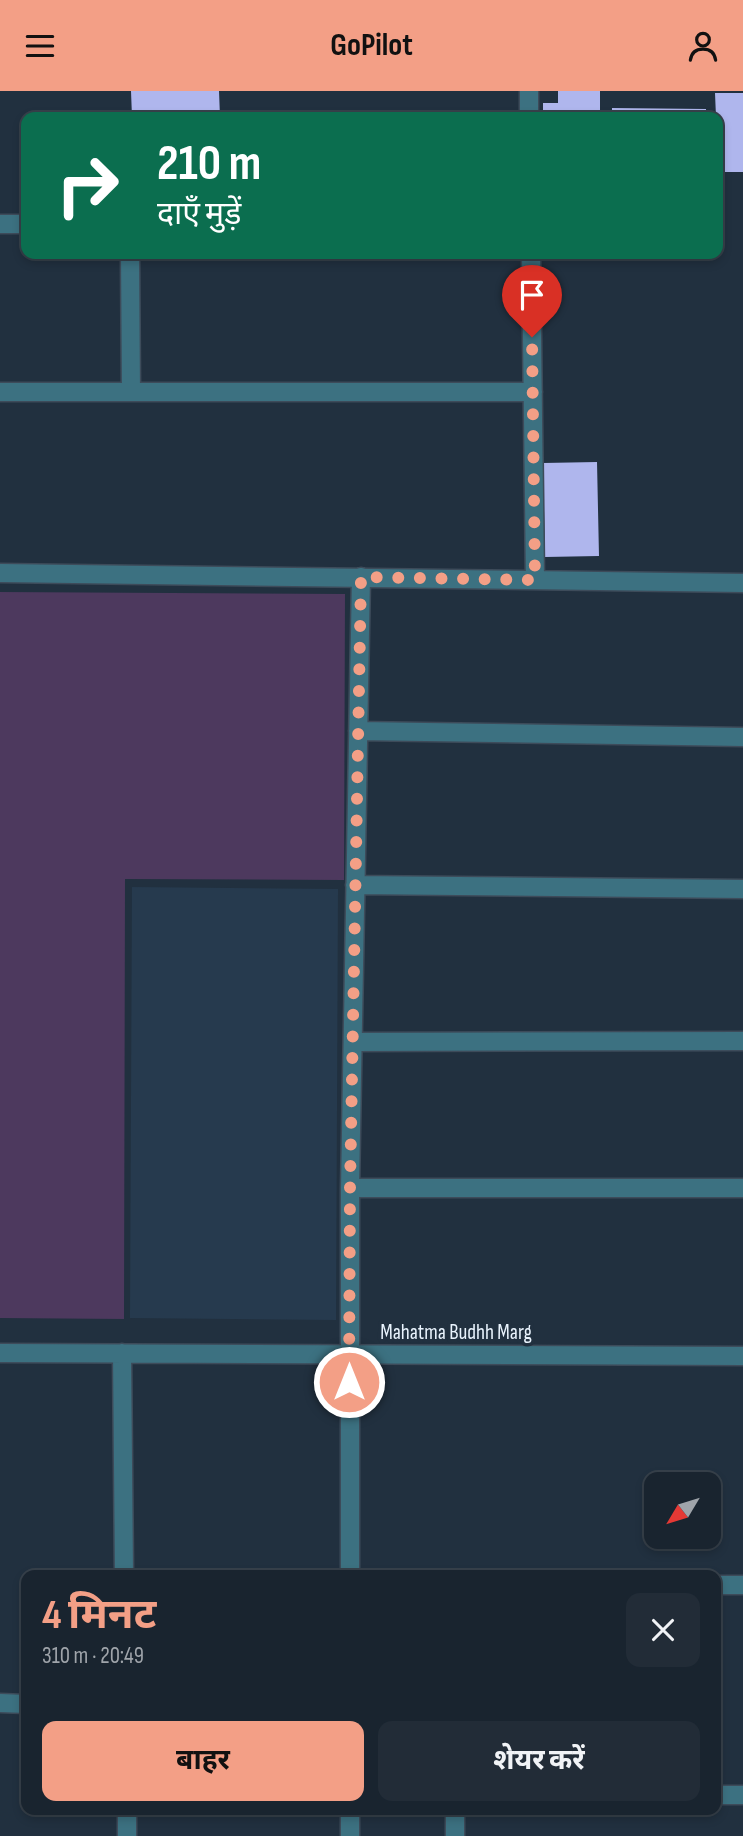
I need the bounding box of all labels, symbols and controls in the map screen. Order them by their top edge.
text: GoPilot [330,26,413,65]
icon: menu [21,27,59,65]
icon: person [684,27,722,65]
text: 210 m [157,135,261,194]
icon: right [42,140,133,231]
text: दाएँ मुड़ें [157,195,241,234]
pin [502,265,562,337]
icon: arrive [513,276,551,314]
street label: Mahatma Budhh Marg [380,1320,532,1345]
position arrow [312,1345,386,1419]
north arrow [644,1472,721,1549]
map controls [644,1472,721,1549]
text: 4 मिनट [42,1590,156,1641]
button: close [626,1593,700,1667]
text: 310 m · 20:49 [42,1642,144,1670]
button: बाहर [42,1721,364,1801]
button: शेयर करें [378,1721,700,1801]

